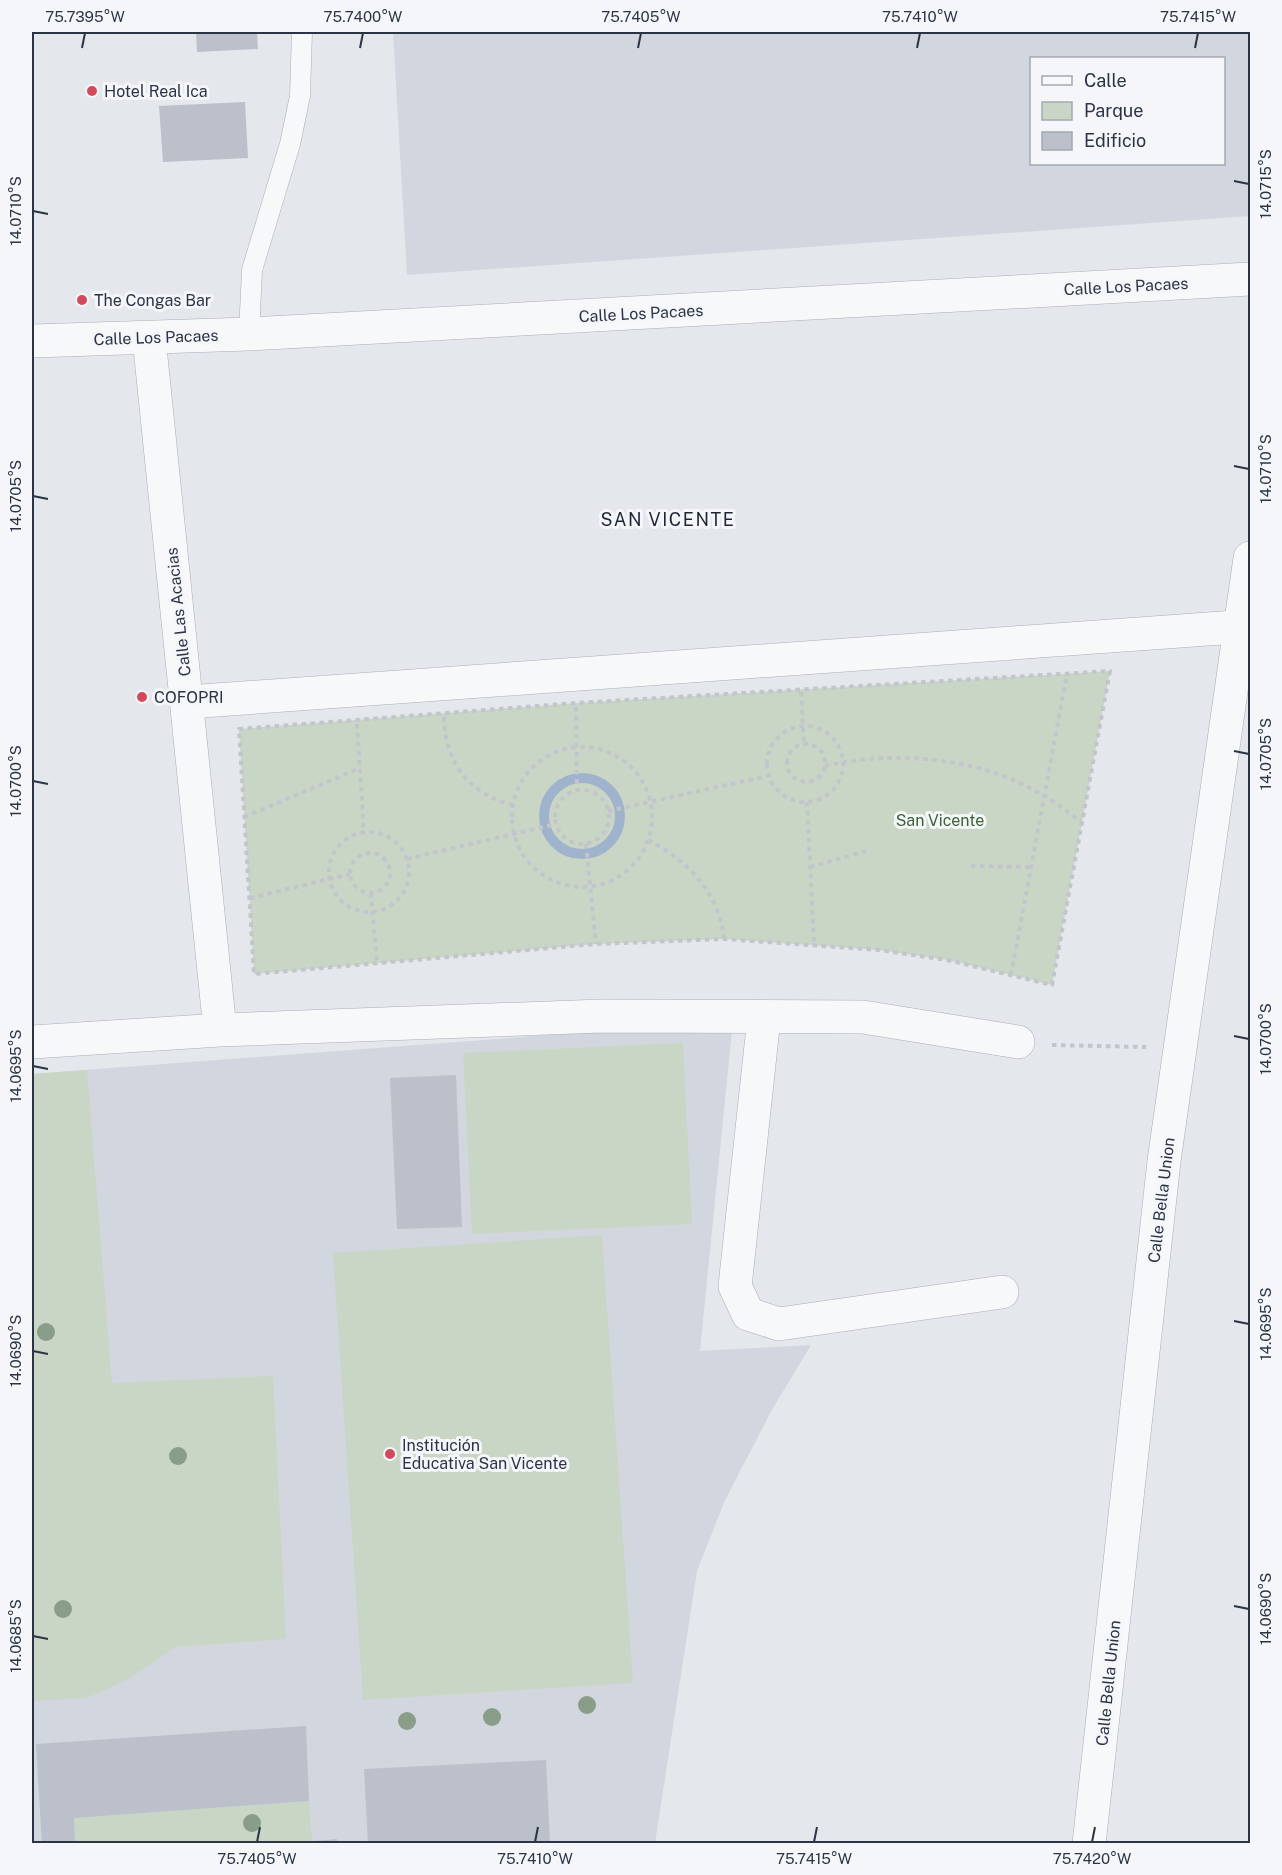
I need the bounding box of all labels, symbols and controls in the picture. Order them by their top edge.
text: 75.7395°W [45,8,125,25]
text: 75.7400°W [324,8,402,25]
text: 75.7405°W [601,8,681,25]
text: 75.7410°W [882,8,958,25]
text: 75.7415°W [1160,8,1236,25]
legend [1030,57,1225,165]
text: Calle [1084,70,1127,91]
place label: Hotel Real Ica [104,82,208,101]
marker: Hotel Real Ica [85,84,99,98]
text: Parque [1084,100,1144,121]
text: Edificio [1084,130,1146,151]
text: 14.0715°S [1257,149,1274,219]
text: 14.0710°S [7,176,24,246]
street label: Calle Los Pacaes [1063,274,1189,299]
place label: The Congas Bar [94,291,211,310]
marker: The Congas Bar [75,293,89,307]
street label: Calle Los Pacaes [578,301,704,326]
street label: Calle Los Pacaes [93,326,219,349]
text: 14.0710°S [1257,434,1274,504]
text: 14.0705°S [7,460,24,532]
district label: SAN VICENTE [601,509,735,530]
street label: Calle Las Acacias [162,547,195,677]
place label: COFOPRI [154,688,224,707]
marker: COFOPRI [135,690,149,704]
text: 14.0705°S [1257,718,1274,790]
text: 14.0700°S [7,745,24,817]
park label: San Vicente [896,811,984,830]
text: 14.0700°S [1257,1003,1274,1075]
text: 14.0695°S [7,1029,24,1103]
street label: Calle Bella Union [1144,1136,1179,1264]
text: 14.0695°S [1257,1287,1274,1361]
text: 14.0690°S [7,1315,24,1387]
place label: Institución Educativa San Vicente [402,1436,567,1473]
marker: Institución Educativa San Vicente [383,1447,397,1461]
text: 14.0690°S [1257,1573,1274,1645]
text: 14.0685°S [7,1599,24,1673]
street label: Calle Bella Union [1092,1619,1125,1747]
text: 75.7405°W [217,1850,297,1867]
text: 75.7410°W [497,1850,573,1867]
text: 75.7415°W [776,1850,852,1867]
text: 75.7420°W [1053,1850,1131,1867]

